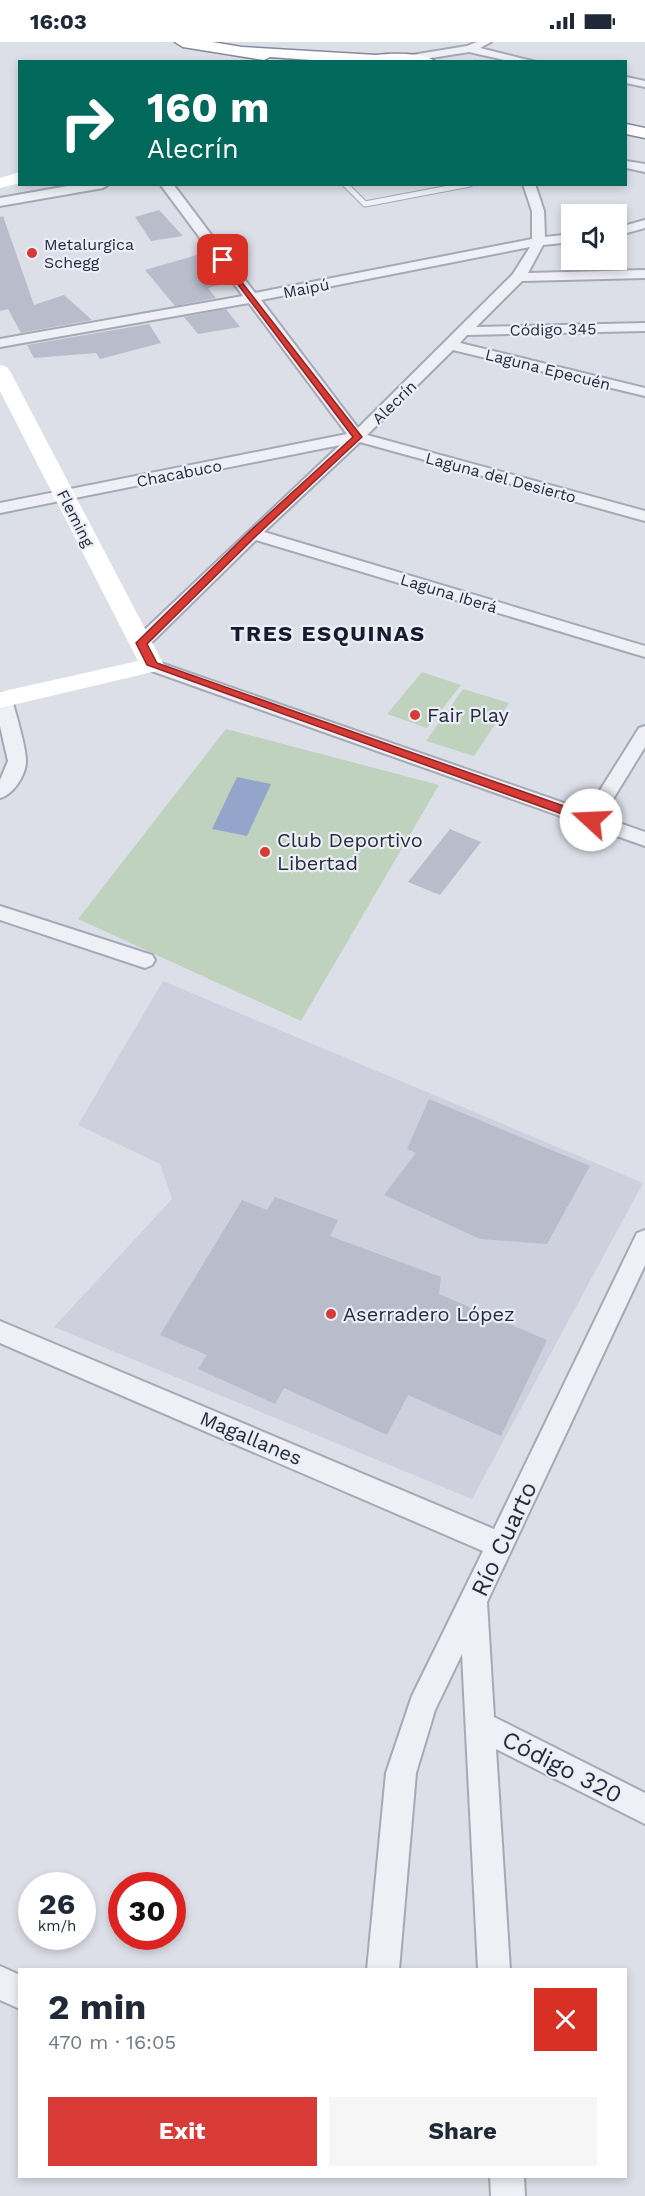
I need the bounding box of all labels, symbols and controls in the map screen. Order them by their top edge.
text: 16:03 [30,9,87,34]
text: 160 m [147,83,270,132]
icon: right [48,84,126,162]
text: Alecrín [147,133,239,165]
map controls [561,204,627,270]
button: sound [561,204,627,270]
pin [197,234,248,285]
place label: Metalurgica Schegg [44,235,134,272]
icon: arrive [206,243,239,276]
marker: Metalurgica Schegg [25,246,39,260]
street label: Maipú [281,275,331,302]
street label: Código 345 [509,319,597,340]
street label: Laguna Epecuén [483,345,613,394]
street label: Alecrín [368,377,420,428]
street label: Laguna del Desierto [423,448,578,507]
street label: Chacabuco [135,456,223,491]
street label: Fleming [53,486,98,551]
street label: Laguna Iberá [398,570,500,617]
district label: TRES ESQUINAS [230,621,426,646]
place label: Fair Play [427,703,509,727]
marker: Fair Play [408,708,422,722]
position arrow [559,788,623,852]
place label: Club Deportivo Libertad [277,828,423,875]
marker: Club Deportivo Libertad [258,845,272,859]
place label: Aserradero López [343,1302,515,1326]
marker: Aserradero López [324,1307,338,1321]
street label: Magallanes [196,1406,306,1470]
street label: Río Cuarto [465,1477,543,1601]
street label: Código 320 [497,1725,627,1809]
speed limit sign: 30 [108,1872,186,1950]
text: 26 [39,1886,75,1921]
text: km/h [38,1917,76,1935]
text: 2 min [48,1986,146,2028]
button: close [534,1988,597,2051]
text: 470 m · 16:05 [48,2030,176,2054]
button: Exit [48,2097,317,2166]
button: Share [329,2097,597,2166]

